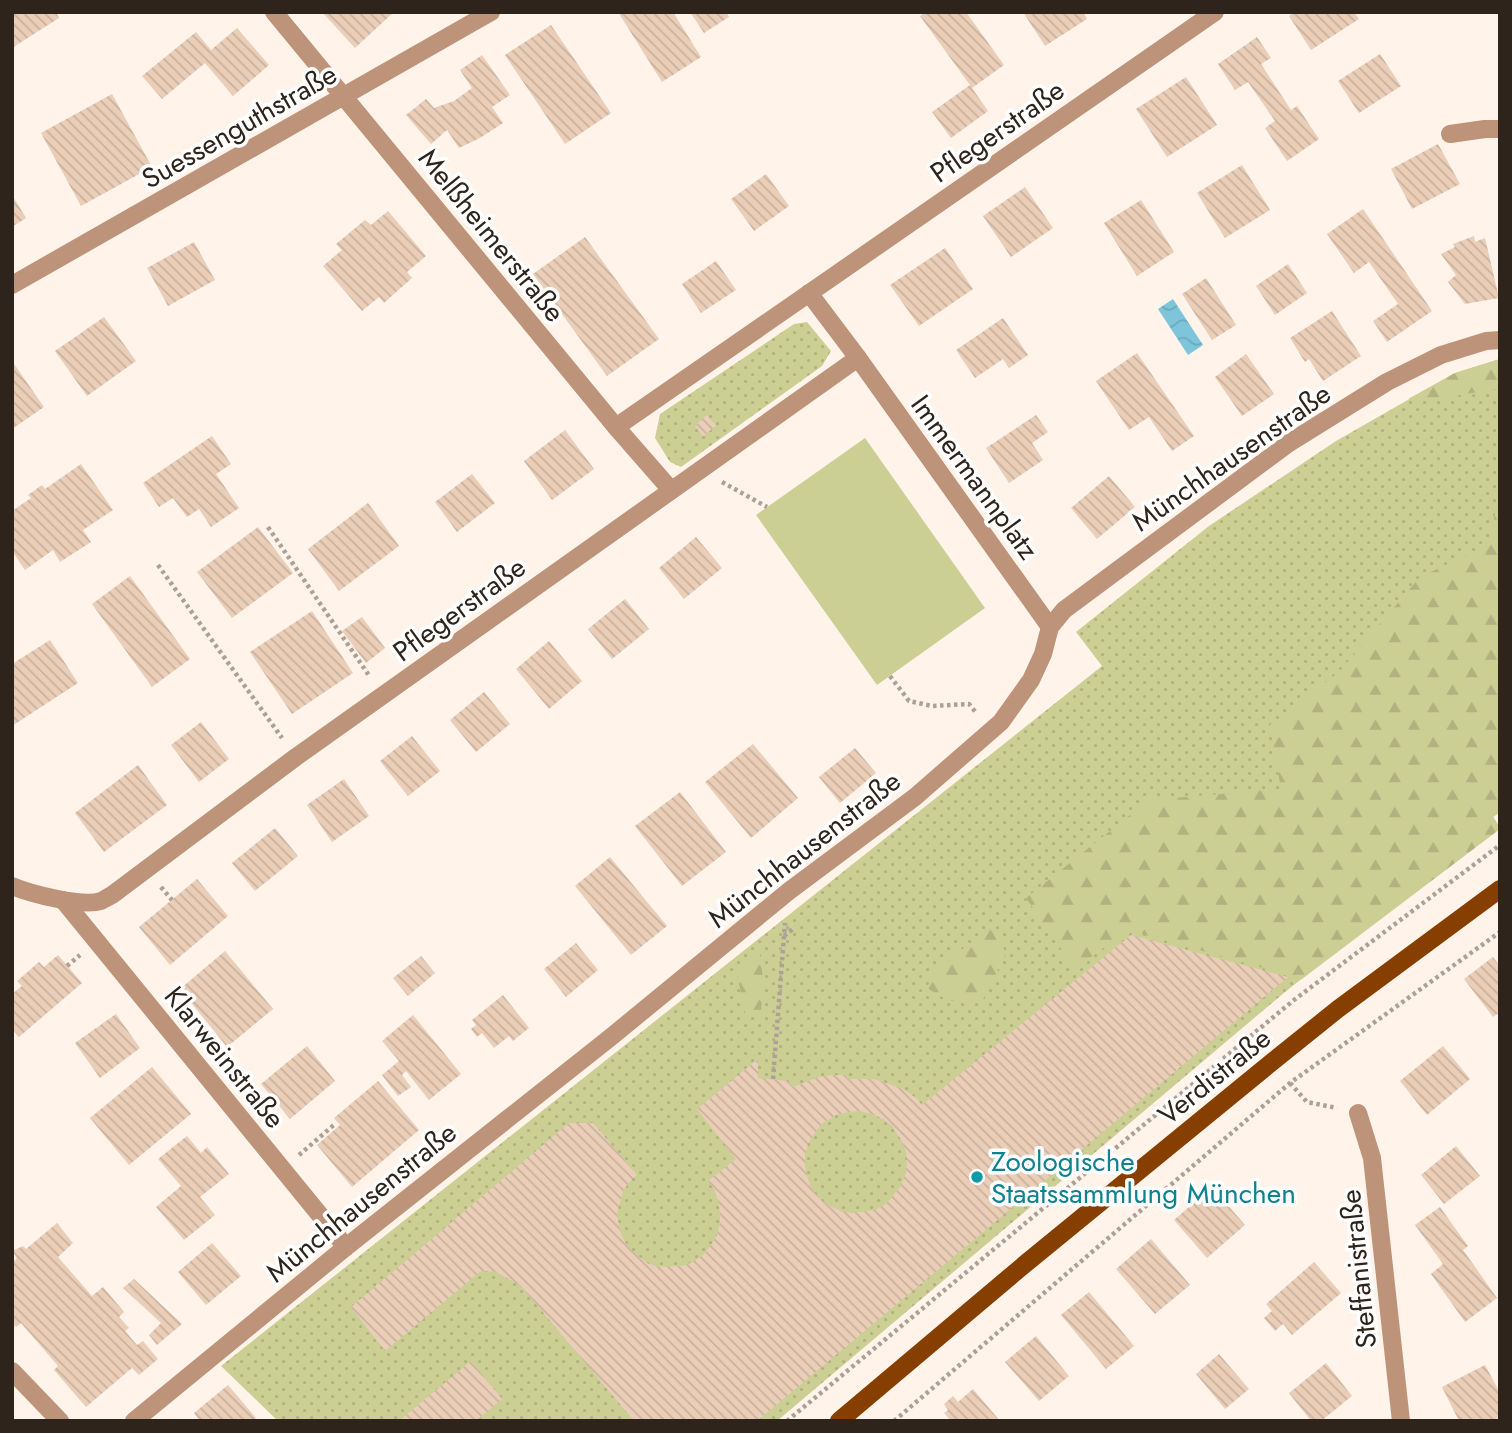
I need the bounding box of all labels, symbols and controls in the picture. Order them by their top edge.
street label: Suessenguthstraße [134,54,345,199]
street label: Pflegerstraße [922,70,1073,193]
street label: Melßheimerstraße [409,140,575,331]
street label: Münchhausenstraße [1123,373,1339,542]
street label: Immermannplatz [901,386,1048,568]
street label: Pflegerstraße [384,547,534,672]
street label: Münchhausenstraße [699,761,909,938]
street label: Klarweinstraße [154,977,295,1137]
street label: Verdistraße [1149,1018,1280,1135]
street label: Münchhausenstraße [257,1113,465,1292]
place label: Zoologische Staatssammlung München [991,1141,1296,1214]
marker: Zoologische Staatssammlung München [969,1169,985,1185]
street label: Steffanistraße [1330,1188,1387,1350]

